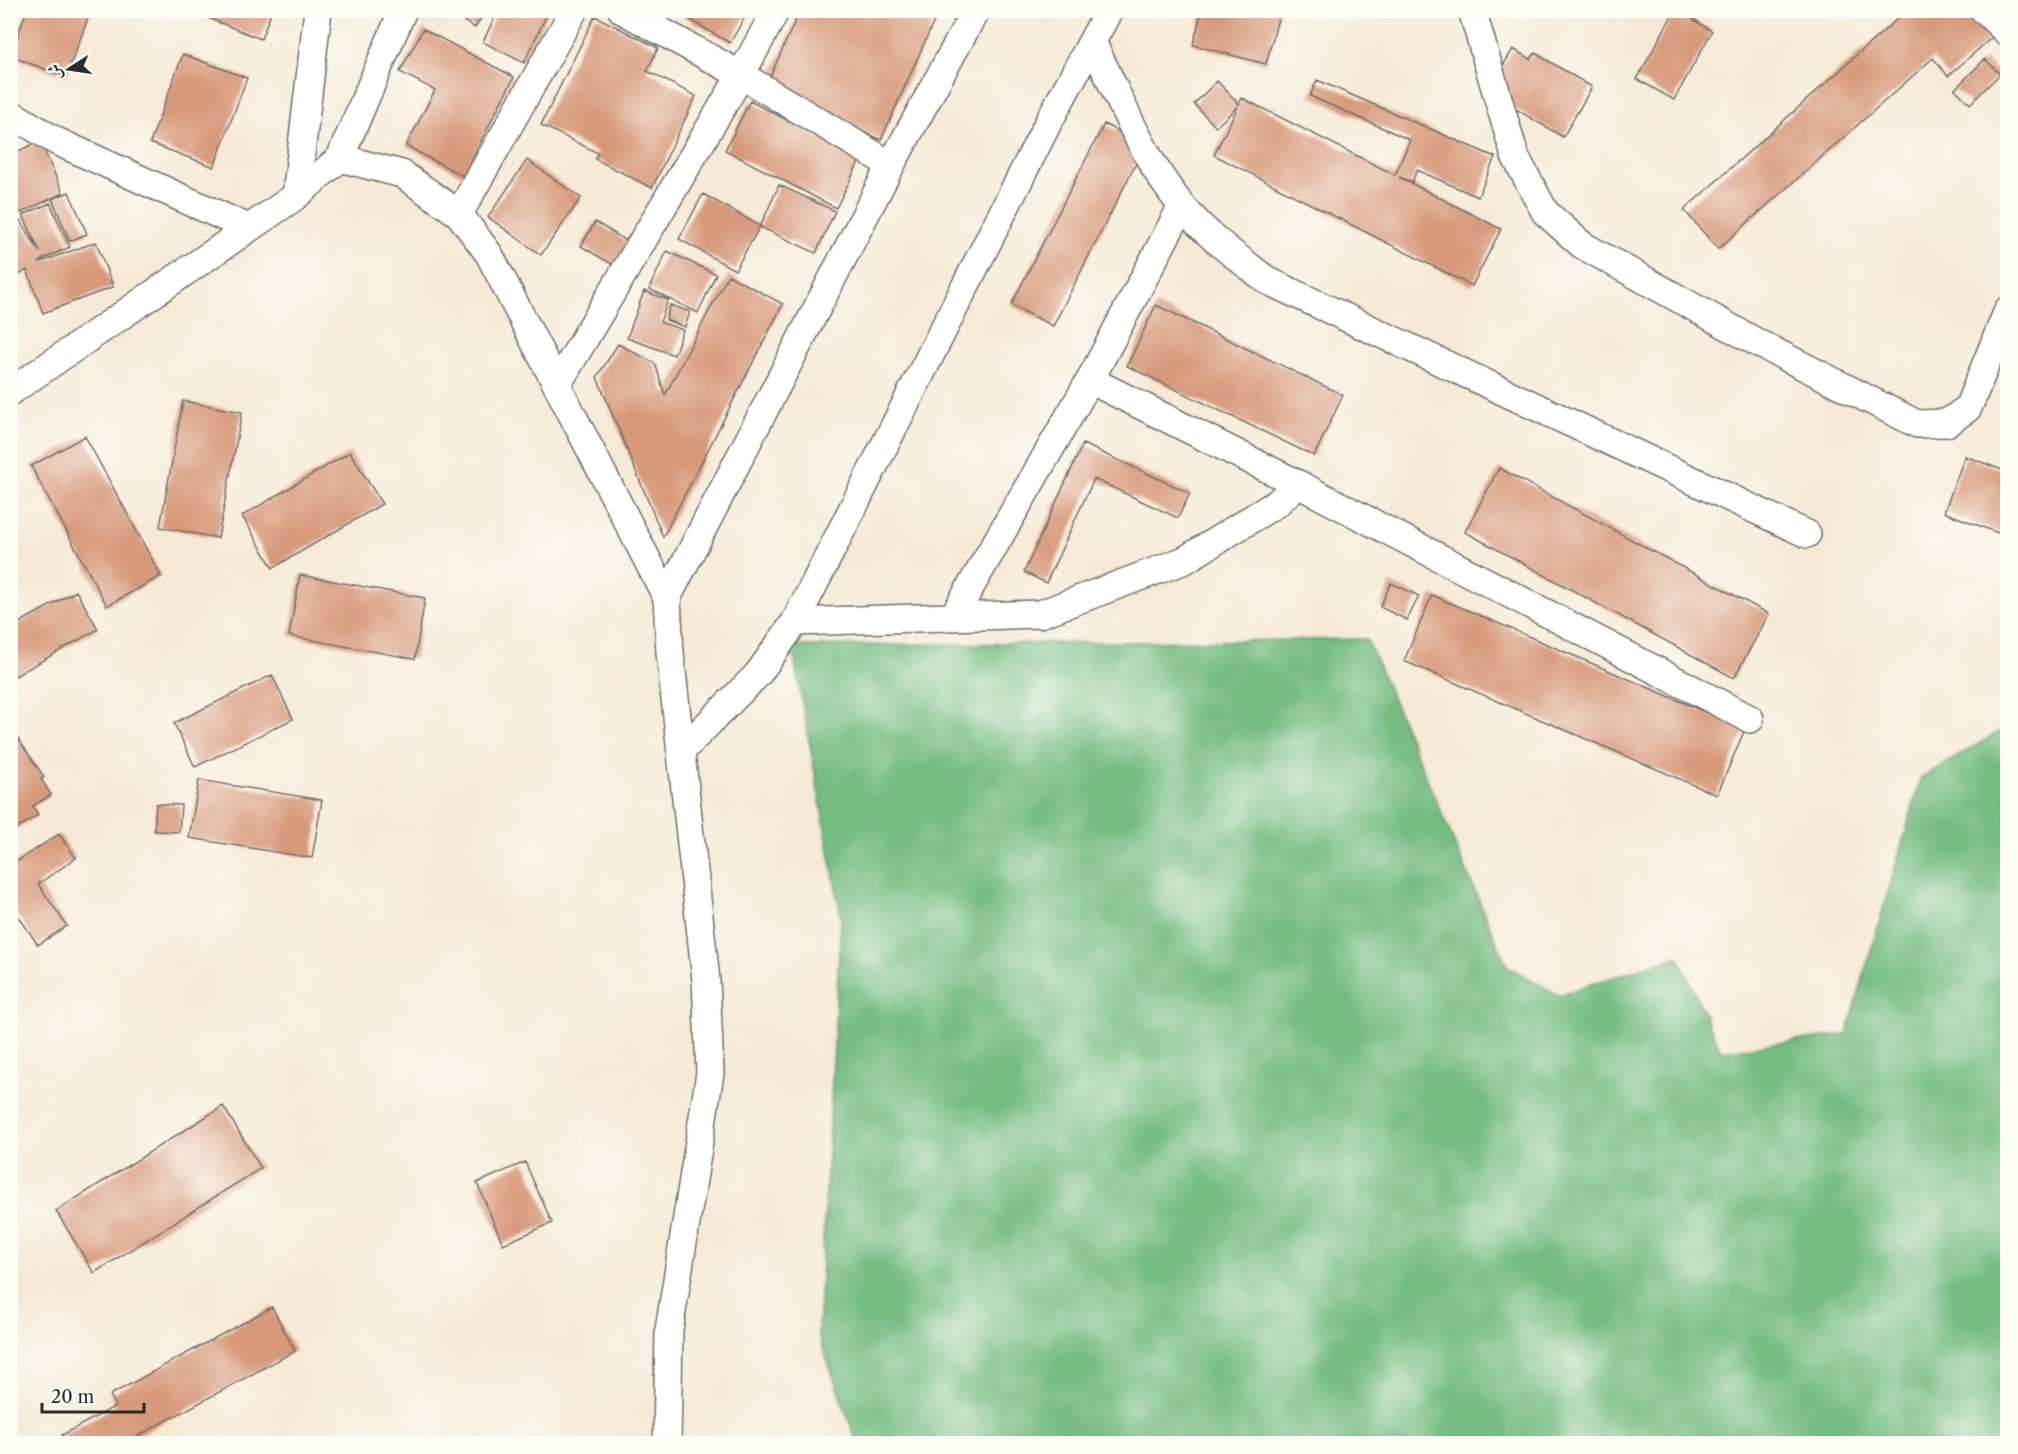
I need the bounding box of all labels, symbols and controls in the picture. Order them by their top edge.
north arrow [39,39,99,99]
text: ش [43,62,66,82]
scale bar [42,1376,144,1414]
text: 20 m [51,1386,95,1408]

